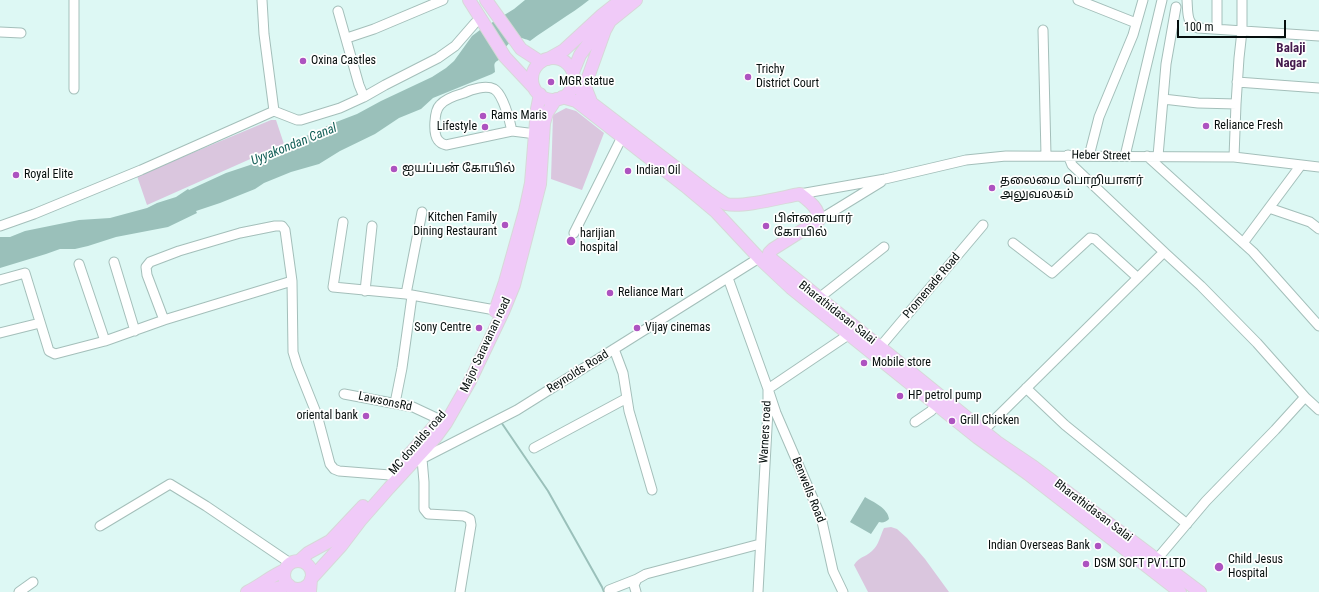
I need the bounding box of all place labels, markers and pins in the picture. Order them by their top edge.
place label: Oxina Castles [311,54,376,68]
marker: Oxina Castles [298,56,308,66]
place label: Trichy District Court [756,63,819,91]
marker: Trichy District Court [743,72,753,82]
place label: MGR statue [559,75,614,89]
marker: MGR statue [546,77,556,87]
place label: Rams Maris [491,109,547,123]
marker: Rams Maris [478,111,488,121]
place label: Reliance Fresh [1214,119,1283,133]
place label: Lifestyle [437,120,477,134]
marker: Reliance Fresh [1201,121,1211,131]
marker: Lifestyle [480,122,490,132]
place label: ஐயப்பன் கோயில் [402,162,515,176]
marker: ஐயப்பன் கோயில் [389,164,399,174]
place label: Indian Oil [636,164,681,178]
marker: Indian Oil [623,166,633,176]
place label: Royal Elite [24,168,73,182]
marker: Royal Elite [11,170,21,180]
place label: தலைமை பொறியாளர் அலுவலகம் [1000,174,1143,202]
marker: தலைமை பொறியாளர் அலுவலகம் [987,183,997,193]
place label: Kitchen Family Dining Restaurant [413,211,497,239]
place label: பிள்ளையார் கோயில் [774,212,853,240]
marker: Kitchen Family Dining Restaurant [500,220,510,230]
marker: பிள்ளையார் கோயில் [761,221,771,231]
place label: harijian hospital [580,227,618,255]
marker: harijian hospital [565,235,577,247]
place label: Reliance Mart [618,286,683,300]
marker: Reliance Mart [605,288,615,298]
place label: Sony Centre [414,321,471,335]
place label: Vijay cinemas [645,321,711,335]
marker: Sony Centre [474,323,484,333]
marker: Vijay cinemas [632,323,642,333]
place label: Mobile store [872,356,931,370]
marker: Mobile store [859,358,869,368]
place label: HP petrol pump [908,389,982,403]
marker: HP petrol pump [895,391,905,401]
place label: oriental bank [296,409,358,423]
marker: oriental bank [361,411,371,421]
place label: Grill Chicken [960,414,1019,428]
marker: Grill Chicken [947,416,957,426]
place label: Indian Overseas Bank [988,539,1090,553]
marker: Indian Overseas Bank [1093,541,1103,551]
place label: Child Jesus Hospital [1228,553,1283,581]
place label: DSM SOFT PVT.LTD [1094,557,1186,571]
marker: DSM SOFT PVT.LTD [1081,559,1091,569]
marker: Child Jesus Hospital [1213,561,1225,573]

